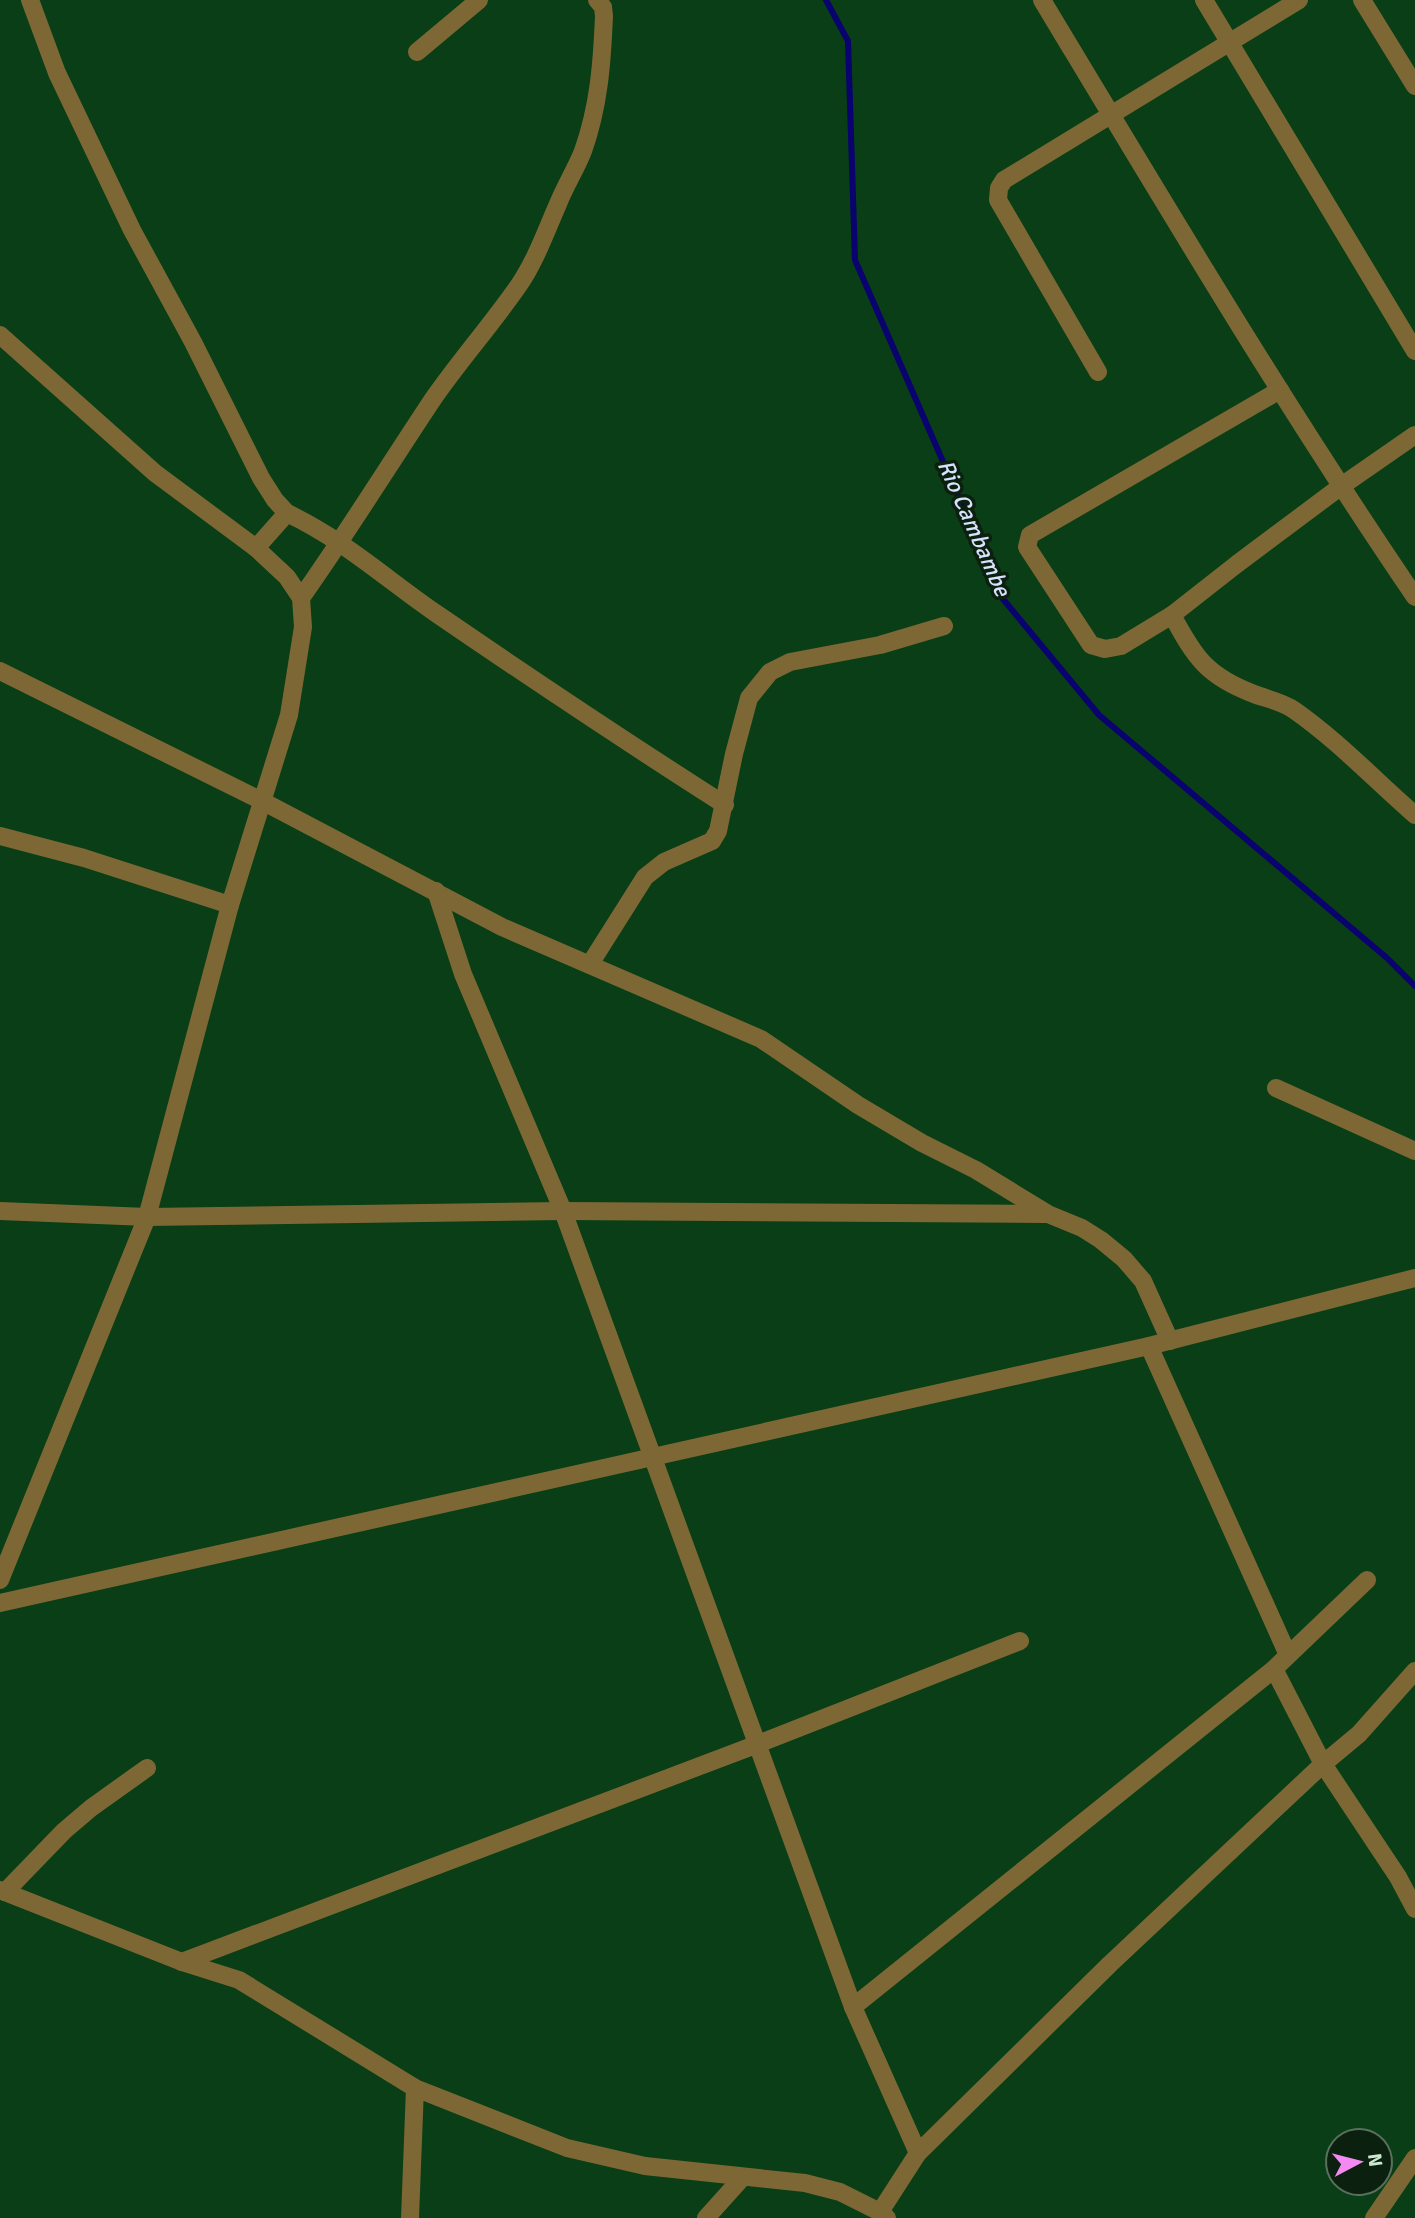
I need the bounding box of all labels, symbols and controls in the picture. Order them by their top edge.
water label: Rio Cambambe [931,455,1018,602]
north arrow [1324,2127,1394,2197]
text: N [1362,2152,1388,2168]

